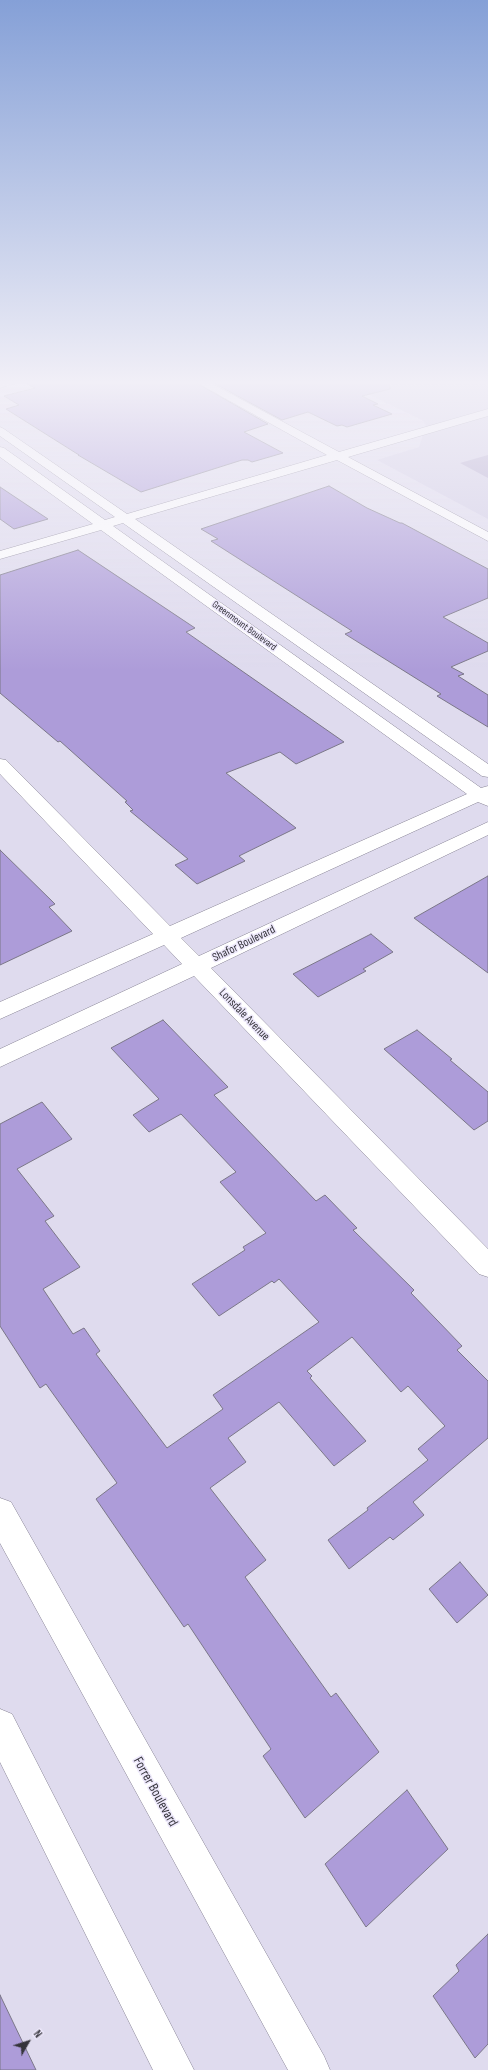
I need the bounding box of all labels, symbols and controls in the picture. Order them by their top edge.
street label: Greenmount Boulevard [209,599,279,653]
street label: Shafor Boulevard [210,923,278,965]
street label: Lonsdale Avenue [216,986,272,1044]
street label: Forrer Boulevard [129,1754,181,1830]
north arrow [8,2022,48,2062]
text: N [31,2028,45,2041]

